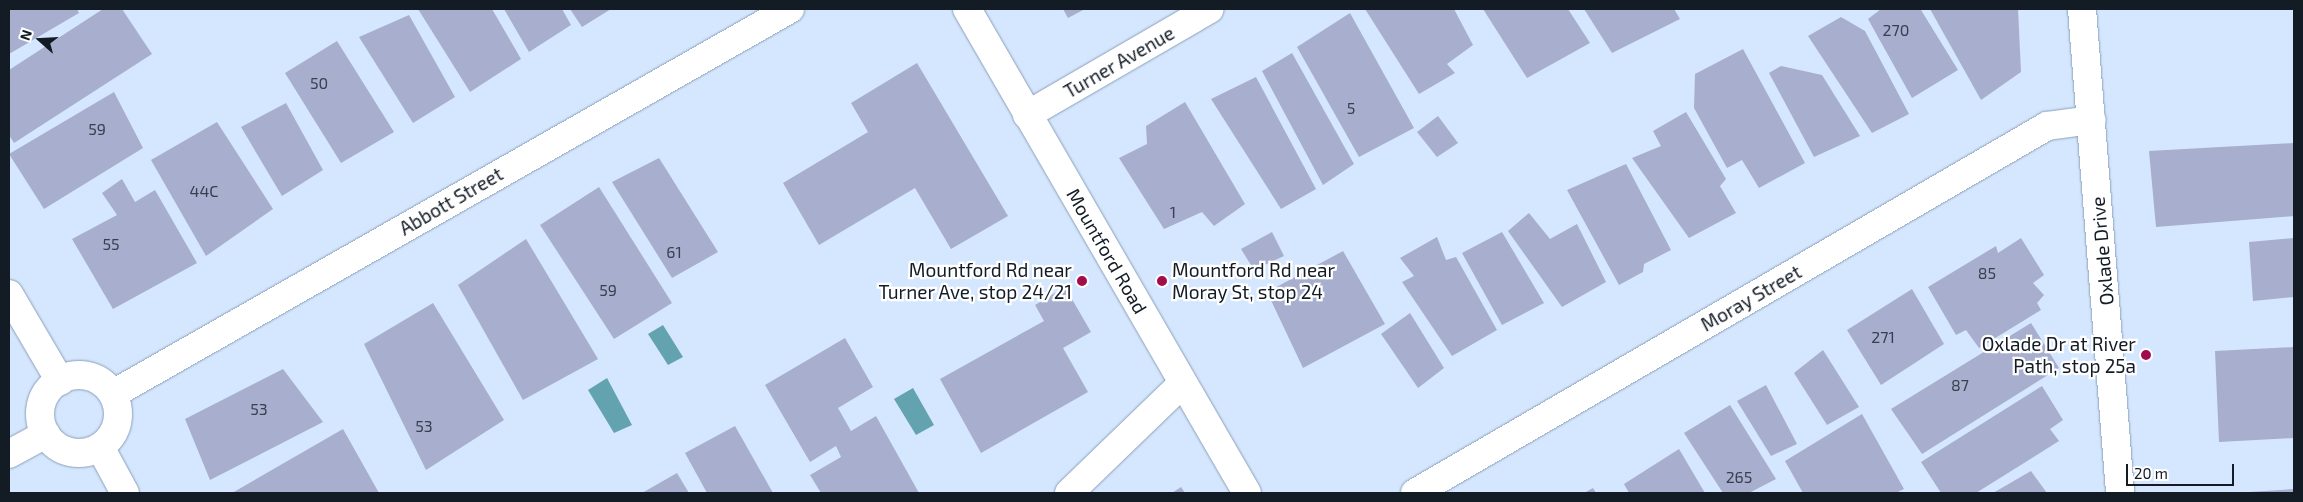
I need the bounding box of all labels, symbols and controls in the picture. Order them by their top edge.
north arrow [15,15,65,65]
house number: 270 [1883,20,1909,40]
street label: Turner Avenue [1059,21,1179,103]
text: N [16,27,35,43]
house number: 50 [310,73,328,93]
house number: 5 [1347,98,1355,118]
house number: 59 [88,119,106,139]
street label: Abbott Street [395,162,507,240]
house number: 44C [190,181,218,201]
street label: Mountford Road [1062,184,1152,318]
street label: Oxlade Drive [2086,196,2118,306]
house number: 1 [1170,202,1176,222]
house number: 55 [102,234,120,254]
house number: 61 [666,242,682,262]
place label: Mountford Rd near Turner Ave, stop 24/21 [878,259,1072,303]
place label: Mountford Rd near Moray St, stop 24 [1172,259,1335,303]
street label: Moray Street [1697,260,1805,336]
house number: 85 [1978,263,1996,283]
marker: Mountford Rd near Turner Ave, stop 24/21 [1076,275,1088,287]
marker: Mountford Rd near Moray St, stop 24 [1156,275,1168,287]
house number: 59 [599,280,617,300]
house number: 271 [1871,327,1895,347]
place label: Oxlade Dr at River Path, stop 25a [1981,333,2136,377]
marker: Oxlade Dr at River Path, stop 25a [2140,349,2152,361]
house number: 87 [1951,375,1969,395]
house number: 53 [250,399,268,419]
house number: 53 [415,416,433,436]
scale bar [2128,454,2236,486]
text: 20 m [2134,464,2168,482]
house number: 265 [1726,467,1752,487]

